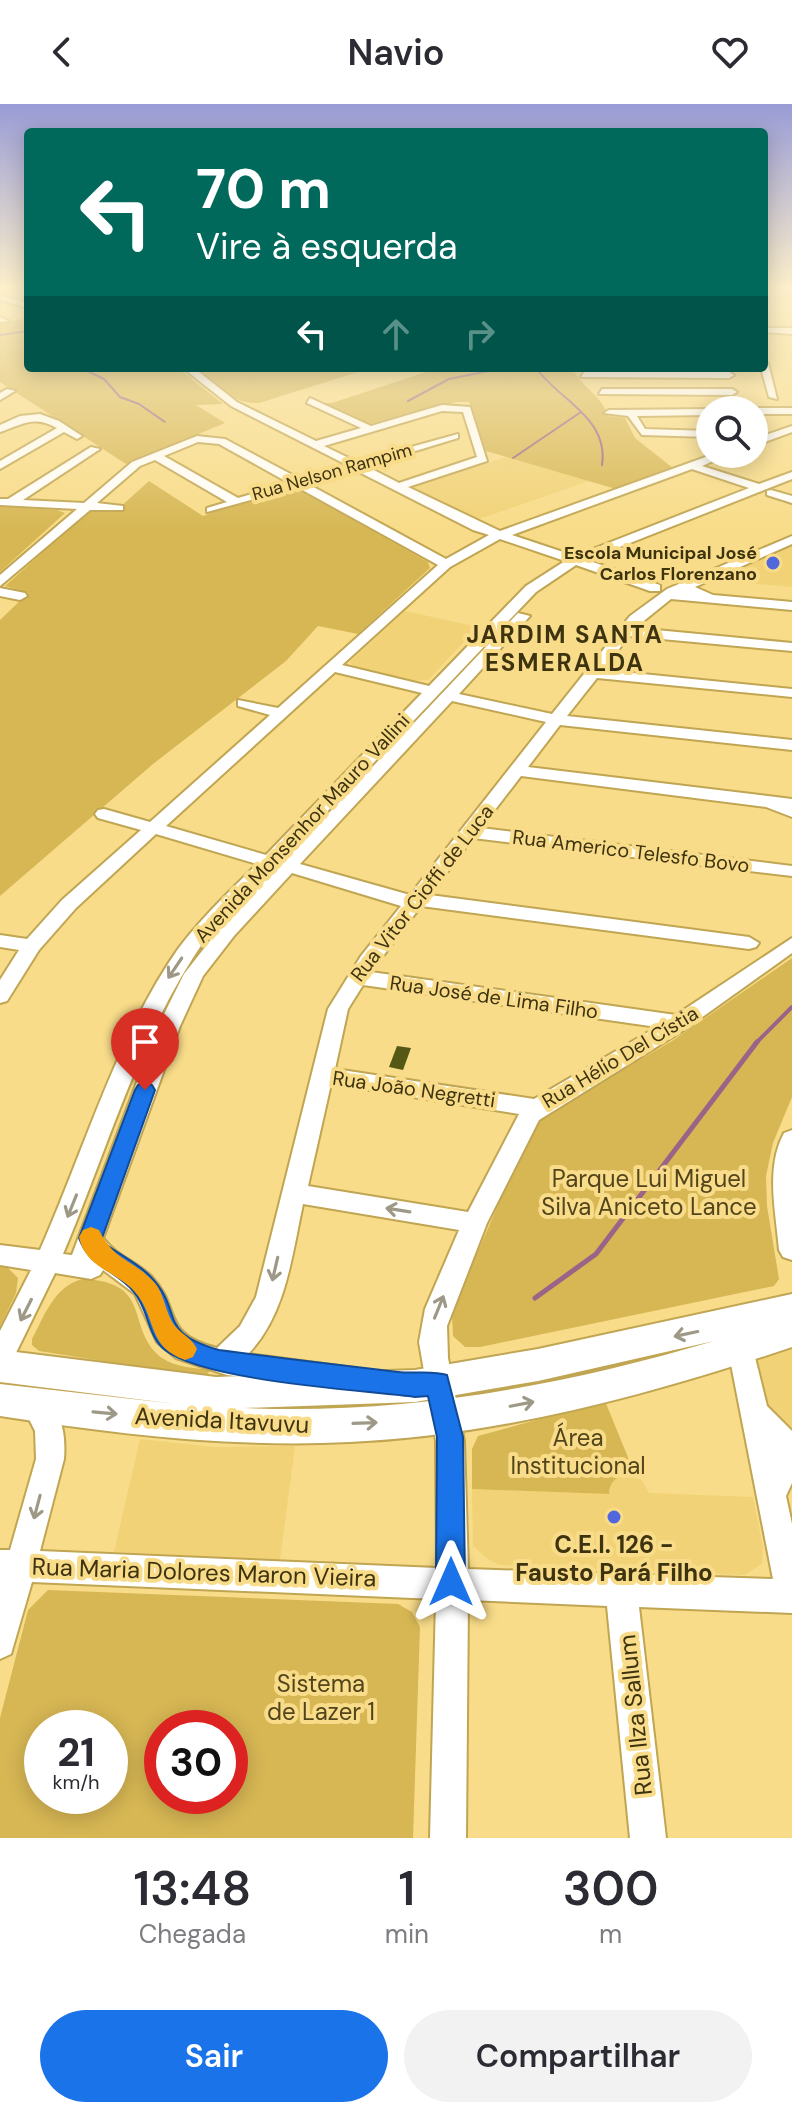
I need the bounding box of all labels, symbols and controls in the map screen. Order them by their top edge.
text: Navio [347,29,445,76]
icon: back [40,30,84,74]
icon: heart [708,30,752,74]
text: 70 m [196,152,331,225]
icon: left [64,160,168,264]
text: Vire à esquerda [196,223,458,270]
icon: left [290,312,334,356]
icon: ahead [374,312,418,356]
icon: right [458,312,502,356]
map controls [696,396,768,468]
button: search [696,396,768,468]
street label: Rua Nelson Rampim [249,438,415,506]
place label: Escola Municipal José Carlos Florenzano [564,541,757,586]
marker: Escola Municipal José Carlos Florenzano [764,554,782,572]
district label: JARDIM SANTA ESMERALDA [466,619,664,678]
street label: Avenida Monsenhor Mauro Vallini [189,708,415,948]
street label: Rua Vitor Cioffi de Luca [345,799,499,987]
street label: Rua Americo Telesfo Bovo [511,824,751,878]
one-way arrow [167,956,183,978]
street label: Rua José de Lima Filho [388,970,600,1024]
street label: Rua Hélio Del Cístia [537,1000,703,1114]
pin [111,1008,179,1090]
icon: arrive [123,1020,167,1064]
street label: Rua João Negretti [331,1065,497,1113]
park label: Parque Lui Miguel Silva Aniceto Lance [541,1163,757,1222]
one-way arrow [63,1193,78,1218]
one-way arrow [386,1202,412,1217]
one-way arrow [267,1256,282,1281]
one-way arrow [433,1295,448,1320]
one-way arrow [17,1297,33,1321]
one-way arrow [673,1327,699,1342]
one-way arrow [509,1396,534,1411]
street label: Avenida Itavuvu [134,1400,310,1440]
one-way arrow [91,1406,118,1421]
one-way arrow [351,1416,378,1431]
park label: Área Institucional [510,1422,646,1481]
one-way arrow [29,1493,44,1519]
marker: C.E.I. 126 - Fausto Pará Filho [605,1508,623,1526]
place label: C.E.I. 126 - Fausto Pará Filho [515,1529,713,1588]
position arrow [409,1540,493,1624]
street label: Rua Maria Dolores Maron Vieira [31,1550,377,1594]
street label: Rua Ilza Sallum [611,1633,659,1797]
park label: Sistema de Lazer 1 [267,1668,375,1727]
speed limit sign: 30 [144,1710,248,1814]
text: 21 [57,1726,95,1778]
text: km/h [52,1769,100,1795]
text: 13:48 [134,1857,251,1920]
text: 1 [399,1857,415,1920]
text: 300 [563,1857,658,1920]
text: Chegada [139,1917,246,1951]
text: min [385,1917,429,1951]
text: m [599,1917,622,1951]
button: Sair [40,2010,388,2102]
button: Compartilhar [404,2010,752,2102]

